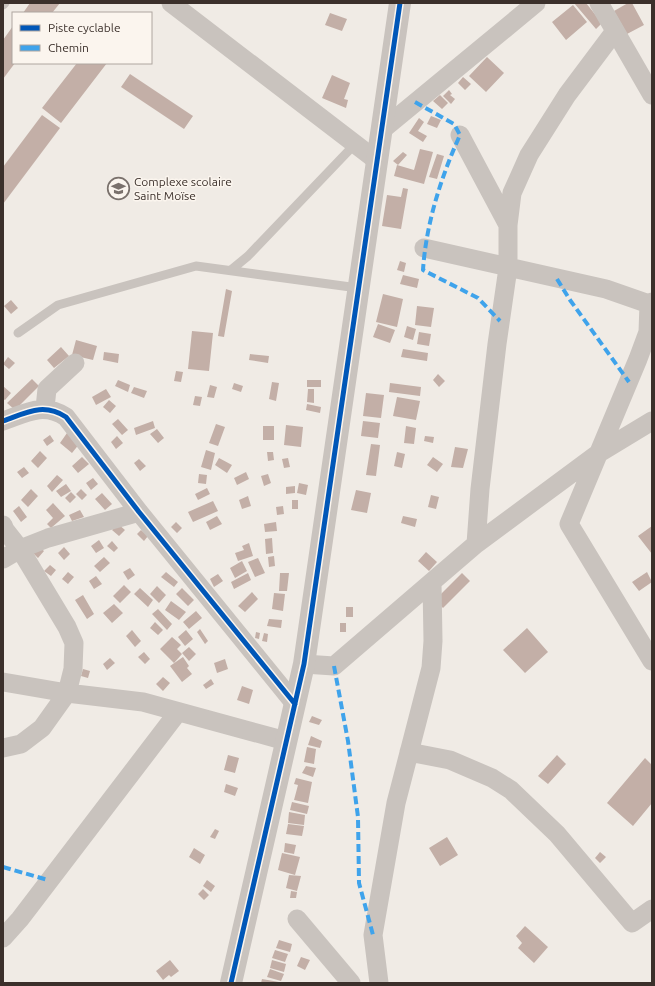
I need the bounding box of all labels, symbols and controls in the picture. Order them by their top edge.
legend [12,12,152,64]
text: Piste cyclable [48,21,121,34]
text: Chemin [48,41,89,54]
school or university icon: Complexe scolaire Saint Moïse [106,175,132,201]
place label: Complexe scolaire Saint Moïse [134,175,232,202]

